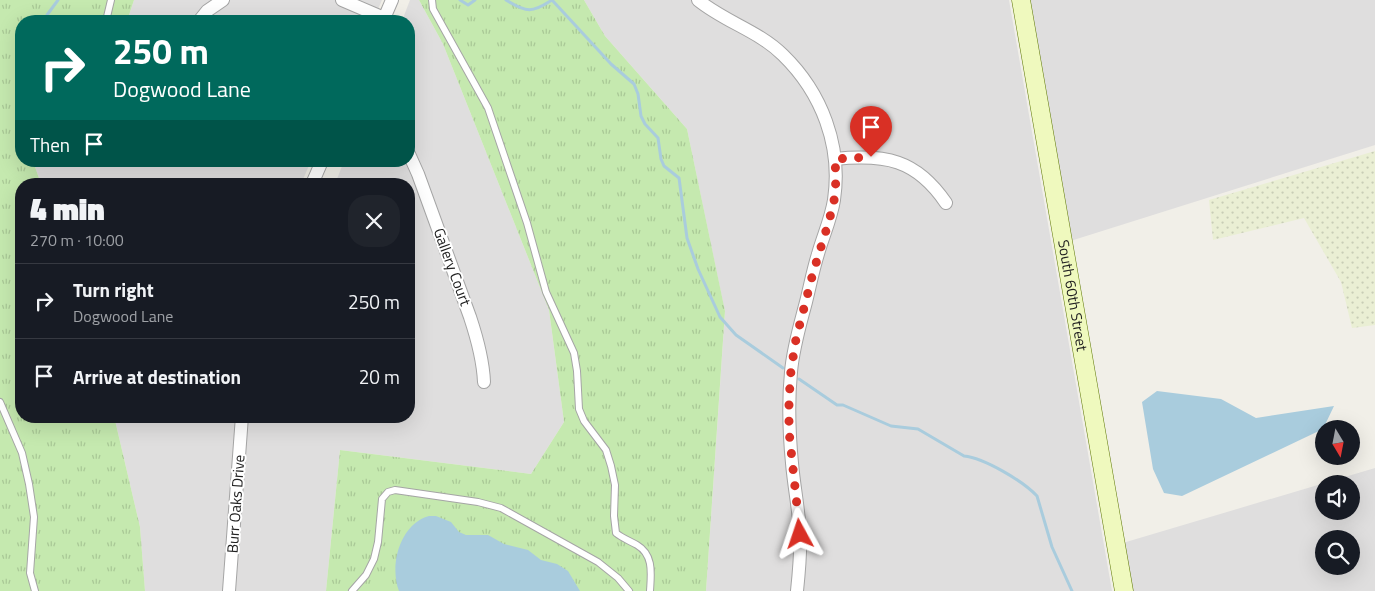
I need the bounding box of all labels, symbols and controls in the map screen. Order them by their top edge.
text: 250 m [113,24,209,78]
icon: right [30,35,95,100]
text: Dogwood Lane [113,72,251,106]
pin [850,106,892,157]
icon: arrive [857,113,885,141]
text: Then [30,130,70,159]
icon: arrive [80,130,108,158]
text: 4 min [30,186,105,232]
button: close [348,195,400,247]
street label: Gallery Court [428,225,477,310]
text: 270 m · 10:00 [30,228,124,252]
street label: South 60th Street [1052,238,1094,354]
text: Turn right [73,275,154,304]
icon: right [30,287,58,315]
text: 250 m [348,287,400,316]
text: Dogwood Lane [73,304,173,328]
icon: arrive [30,362,58,390]
text: Arrive at destination [73,362,241,391]
text: 20 m [359,362,400,391]
north arrow [1315,420,1360,465]
map controls [1315,420,1360,575]
street label: Burr Oaks Drive [221,454,250,554]
button: sound [1315,475,1360,520]
position arrow [773,507,825,559]
button: search [1315,530,1360,575]

